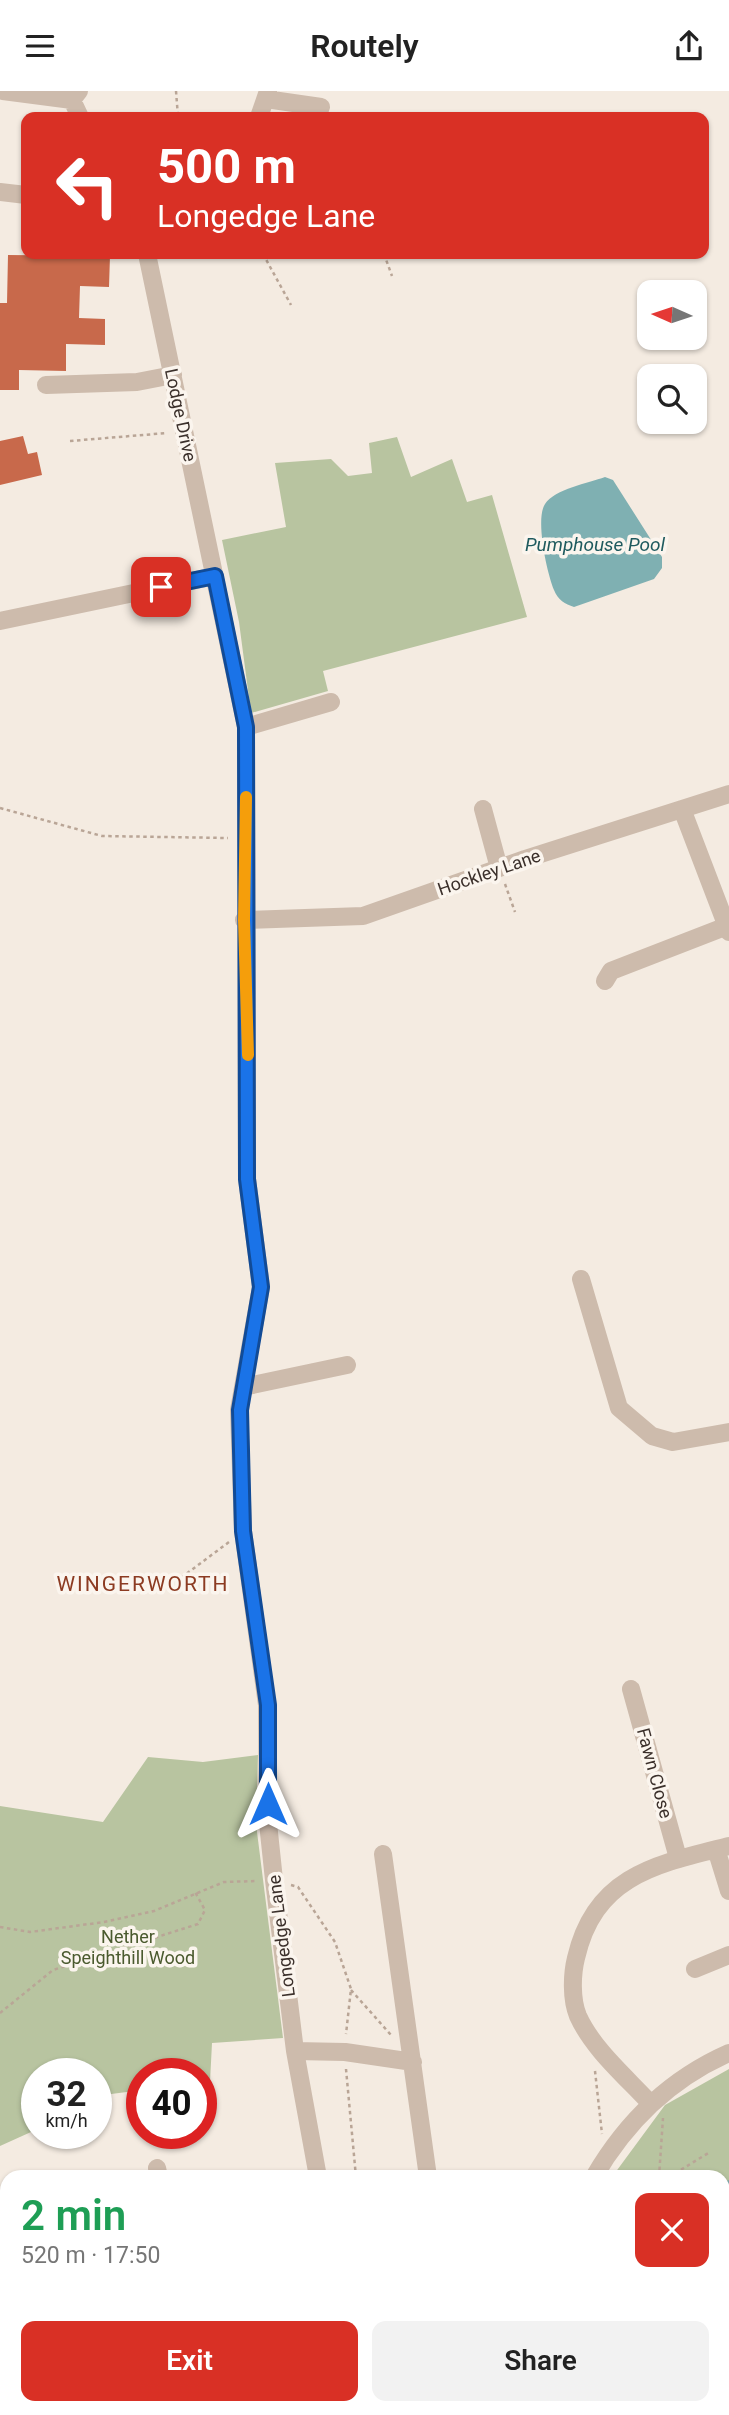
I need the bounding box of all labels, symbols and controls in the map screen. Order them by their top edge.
icon: menu [21,27,59,65]
text: Routely [310,27,419,65]
icon: share [670,27,708,65]
text: 500 m [157,138,296,195]
icon: left [42,140,133,231]
text: Longedge Lane [157,197,375,235]
north arrow [637,280,707,350]
map controls [637,280,707,434]
button: search [637,364,707,434]
street label: Lodge Drive [161,367,201,463]
water label: Pumphouse Pool [525,533,666,556]
pin [131,557,191,617]
icon: arrive [142,568,180,606]
street label: Hockley Lane [435,845,543,899]
district label: WINGERWORTH [56,1572,230,1596]
street label: Fawn Close [633,1726,677,1820]
position arrow [231,1767,305,1841]
street label: Longedge Lane [263,1874,299,1998]
park label: Nether Speighthill Wood [61,1926,195,1968]
speed limit sign: 40 [126,2058,217,2149]
text: 32 [46,2074,87,2115]
text: km/h [45,2110,88,2131]
text: 2 min [21,2191,126,2240]
button: close [635,2193,709,2267]
text: 520 m · 17:50 [21,2242,160,2269]
button: Exit [21,2321,358,2401]
button: Share [372,2321,709,2401]

